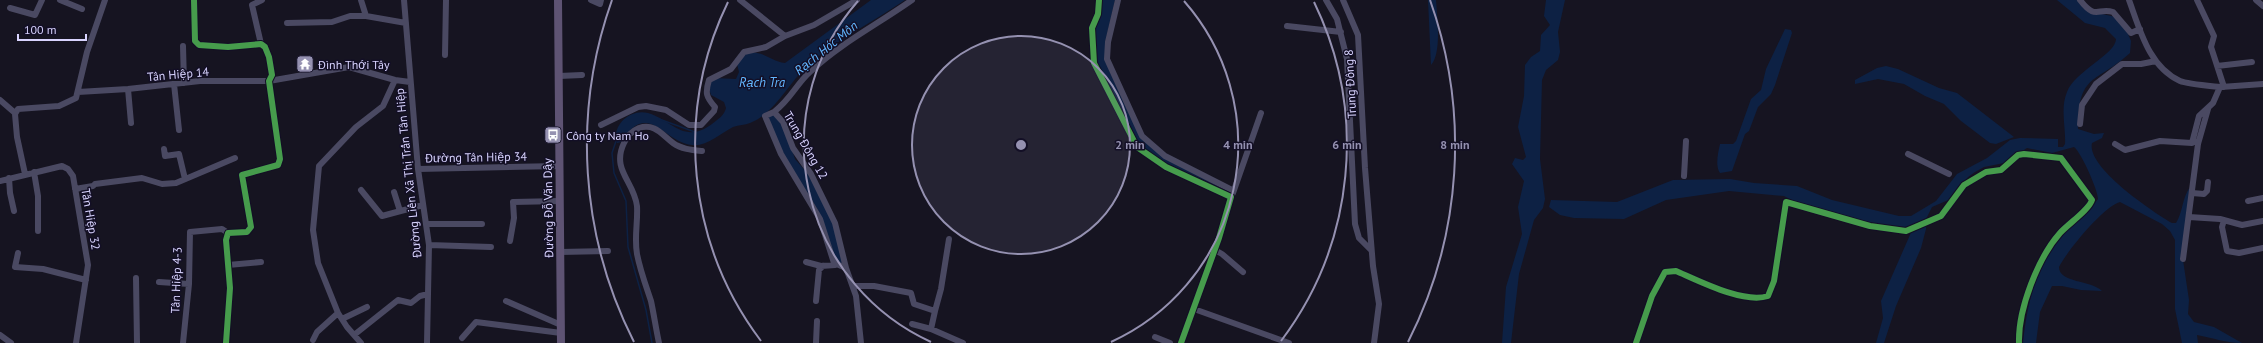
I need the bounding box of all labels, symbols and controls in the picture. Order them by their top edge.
scale bar [18,16,86,42]
water label: Rạch Hóc Môn [791,17,861,79]
text: 100 m [24,22,57,37]
street label: Trung Đông 8 [1341,49,1359,119]
temple icon: Đình Thới Tây [295,54,315,74]
place label: Đình Thới Tây [317,57,390,72]
street label: Tân Hiệp 14 [146,64,210,84]
water label: Rạch Tra [739,74,786,91]
street label: Đường Liên Xã Thị Trấn Tân Hiệp [392,87,424,260]
street label: Trung Đông 12 [781,108,831,182]
bus stop icon: Công ty Nam Ho [543,125,563,145]
place label: Công ty Nam Ho [566,128,649,143]
text: 2 min [1115,137,1145,152]
text: 4 min [1223,137,1253,152]
text: 6 min [1332,137,1362,152]
text: 8 min [1440,137,1470,152]
centre of rings [1014,138,1028,152]
street label: Đường Tân Hiệp 34 [424,149,527,165]
street label: Đường Đỗ Văn Dậy [540,158,556,259]
street label: Tân Hiệp 32 [78,187,104,251]
street label: Tân Hiệp 4-3 [167,247,185,313]

